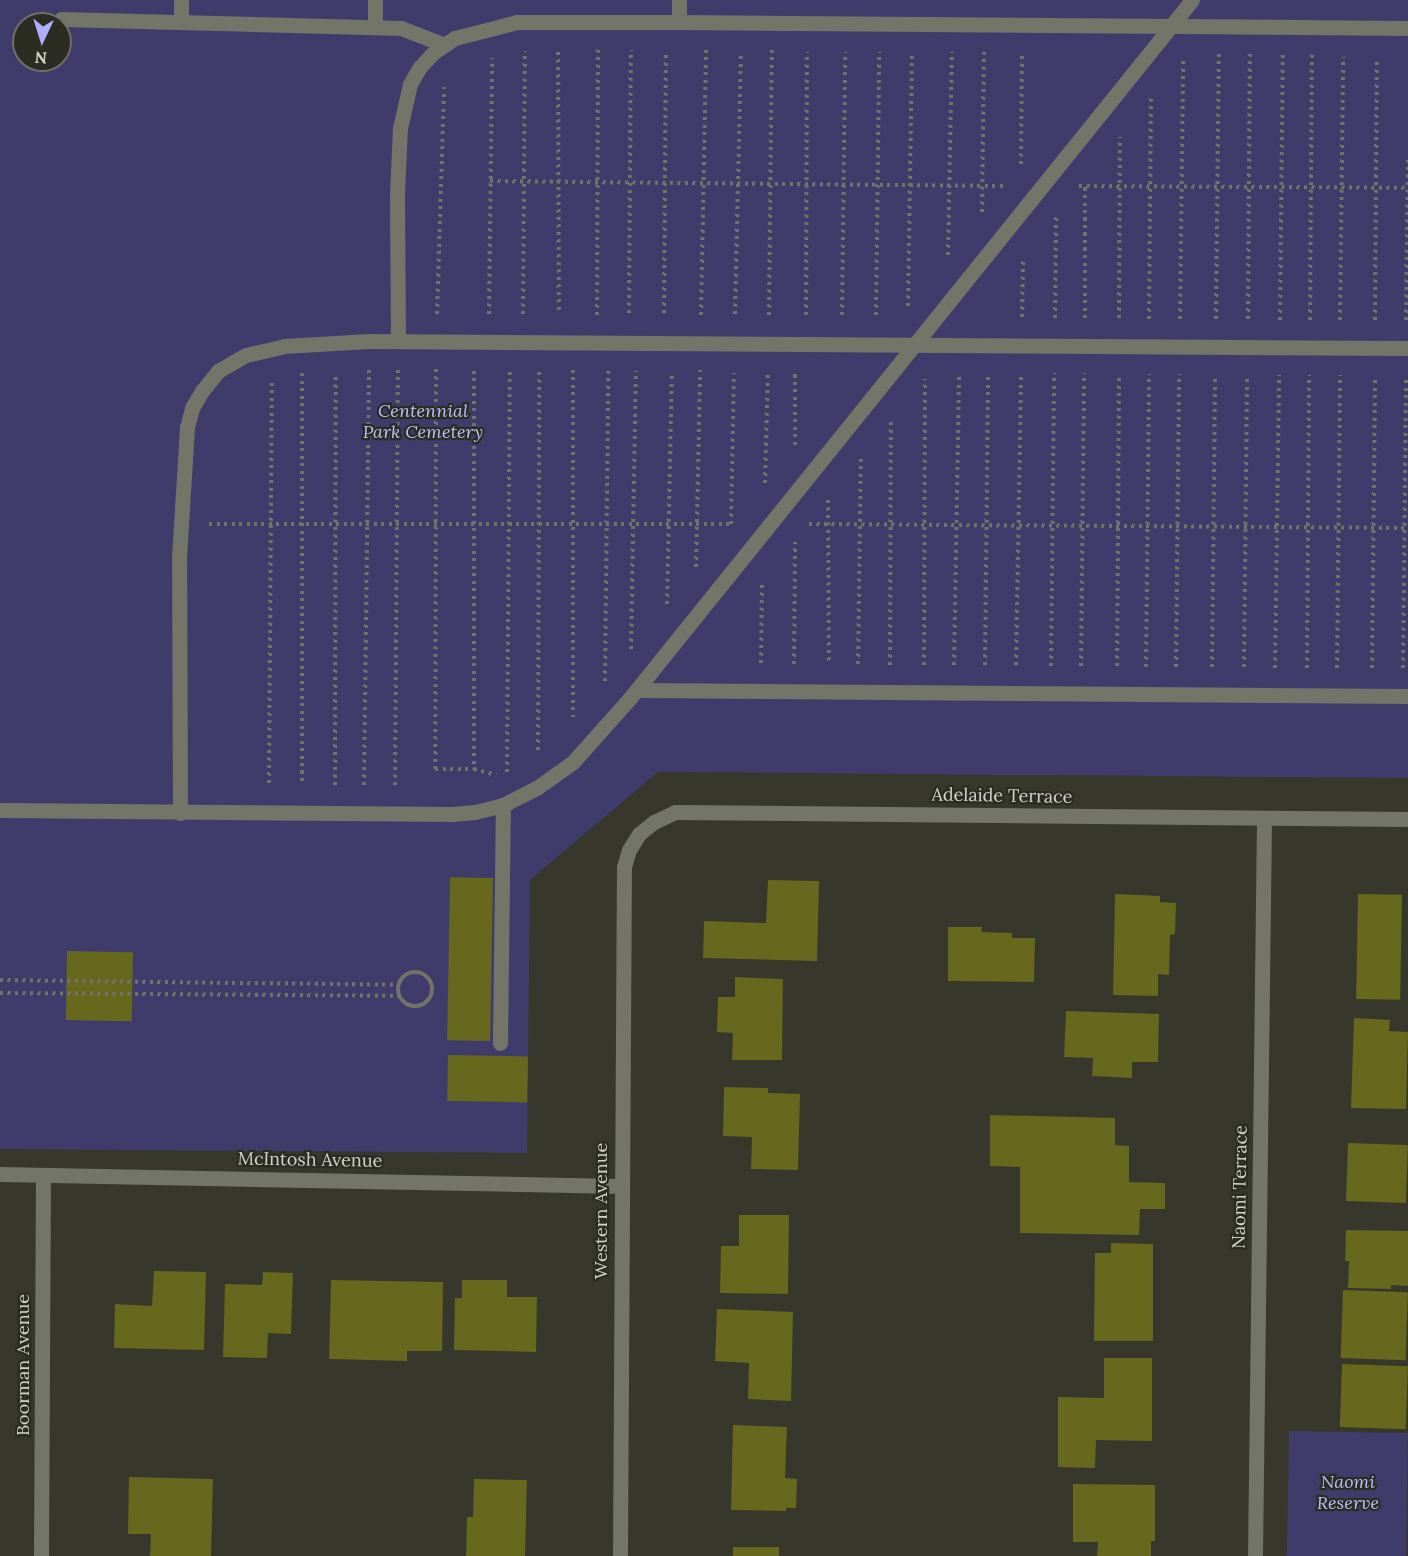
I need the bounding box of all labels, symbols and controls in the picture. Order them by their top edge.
north arrow [12,12,72,72]
text: N [34,48,48,68]
park label: Centennial Park Cemetery [363,401,483,444]
street label: Adelaide Terrace [931,784,1073,808]
street label: Naomi Terrace [1228,1125,1252,1249]
street label: Western Avenue [590,1143,612,1279]
street label: McIntosh Avenue [237,1148,383,1172]
street label: Boorman Avenue [12,1294,34,1436]
park label: Naomi Reserve [1317,1472,1379,1514]

